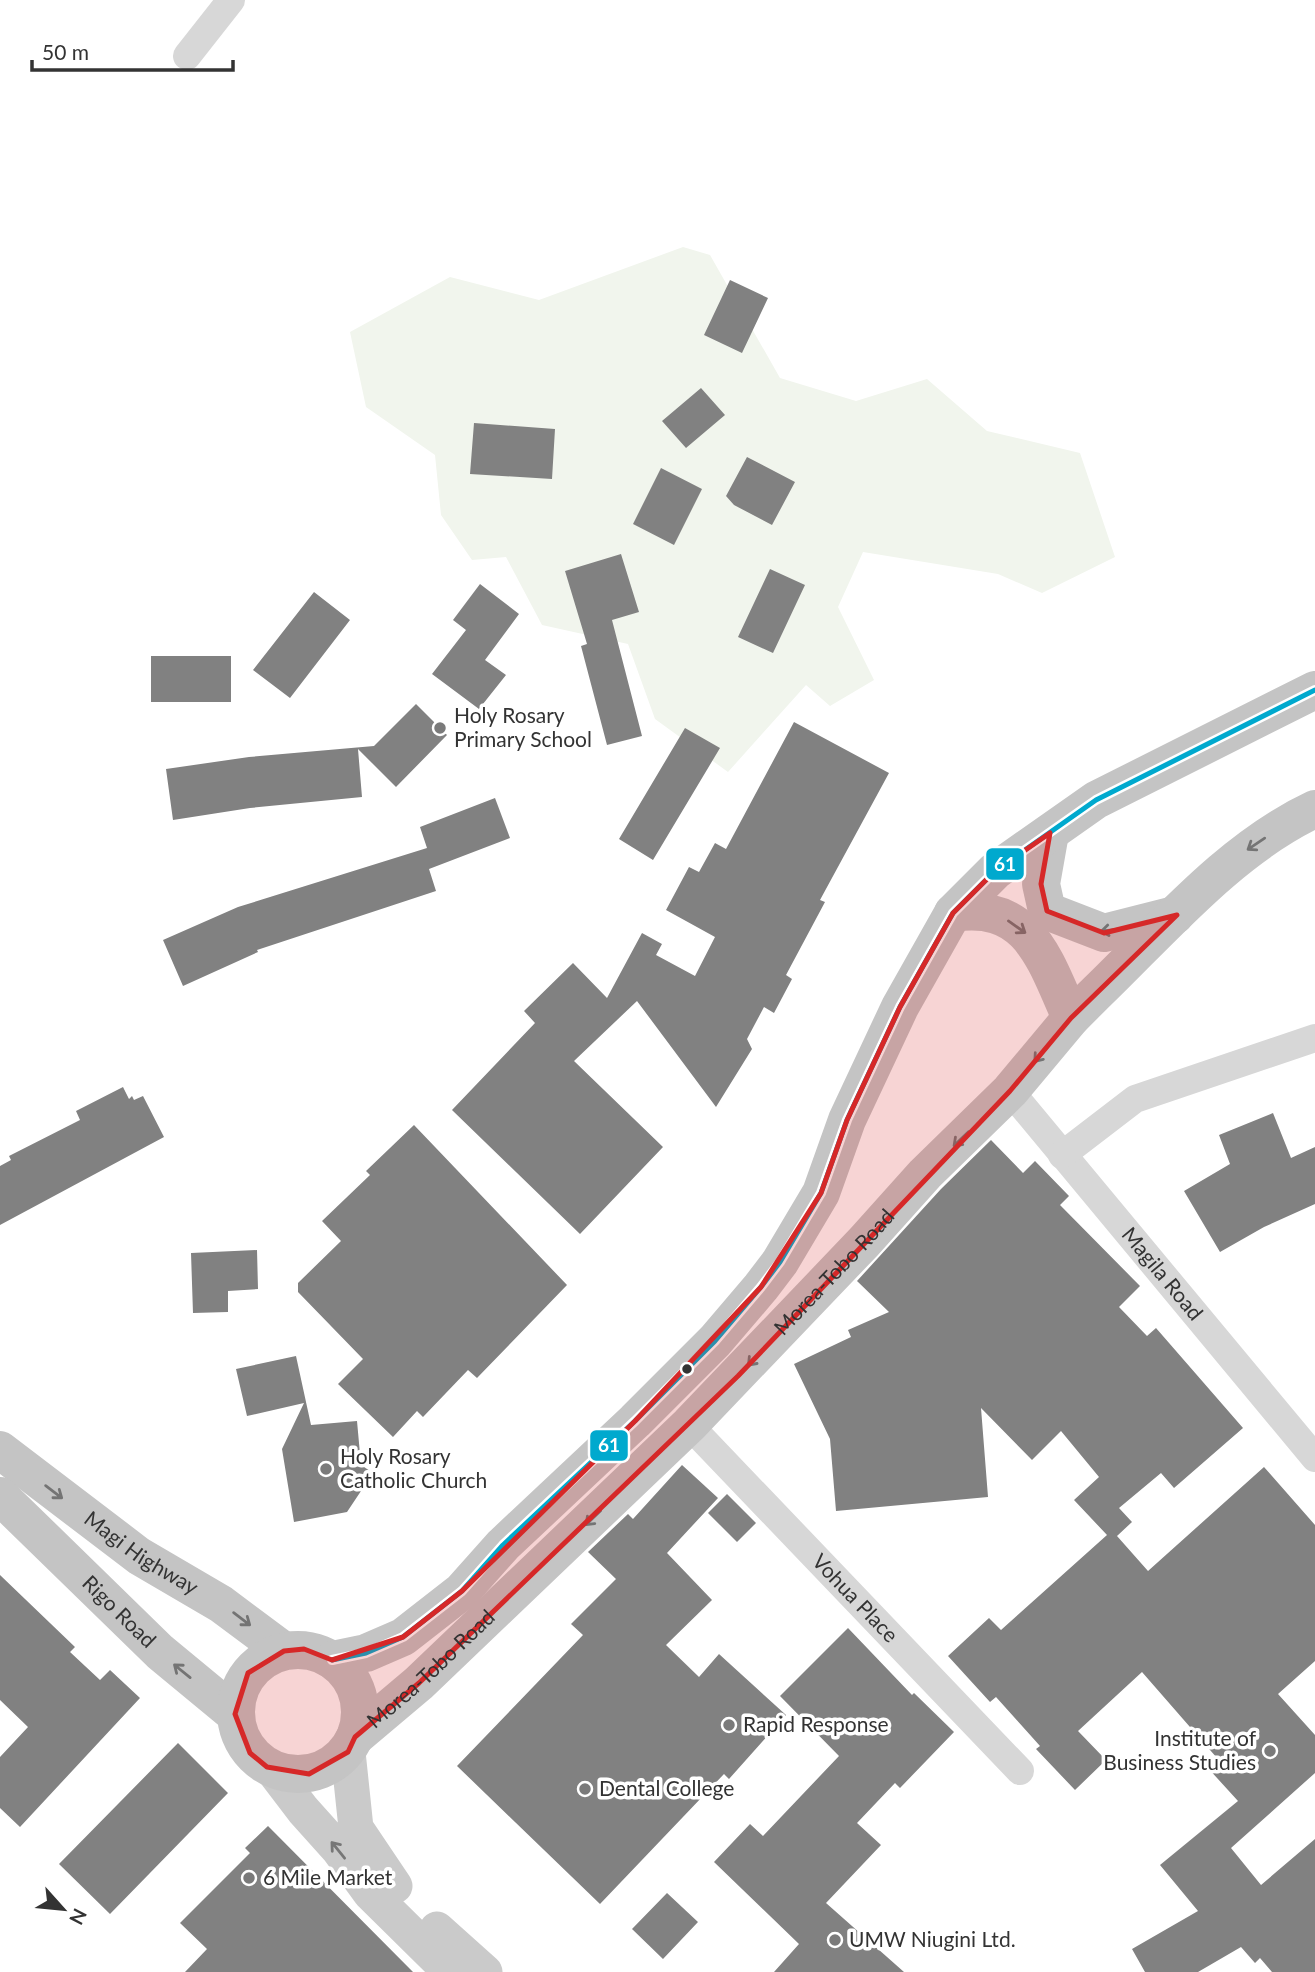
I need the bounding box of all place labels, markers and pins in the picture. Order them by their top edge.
place label: Holy Rosary Primary School [454,702,592,751]
marker: Holy Rosary Primary School [432,720,448,736]
unlabelled marker [680,1362,694,1376]
place label: Holy Rosary Catholic Church [340,1443,487,1492]
marker: Holy Rosary Catholic Church [318,1461,334,1477]
place label: Rapid Response [743,1711,889,1736]
marker: Rapid Response [721,1717,737,1733]
place label: Institute of Business Studies [1103,1725,1257,1774]
marker: Institute of Business Studies [1262,1743,1278,1759]
place label: Dental College [599,1775,734,1800]
marker: Dental College [577,1781,593,1797]
place label: 6 Mile Market [263,1864,393,1889]
marker: 6 Mile Market [241,1870,257,1886]
place label: UMW Niugini Ltd. [849,1926,1016,1951]
marker: UMW Niugini Ltd. [827,1932,843,1948]

